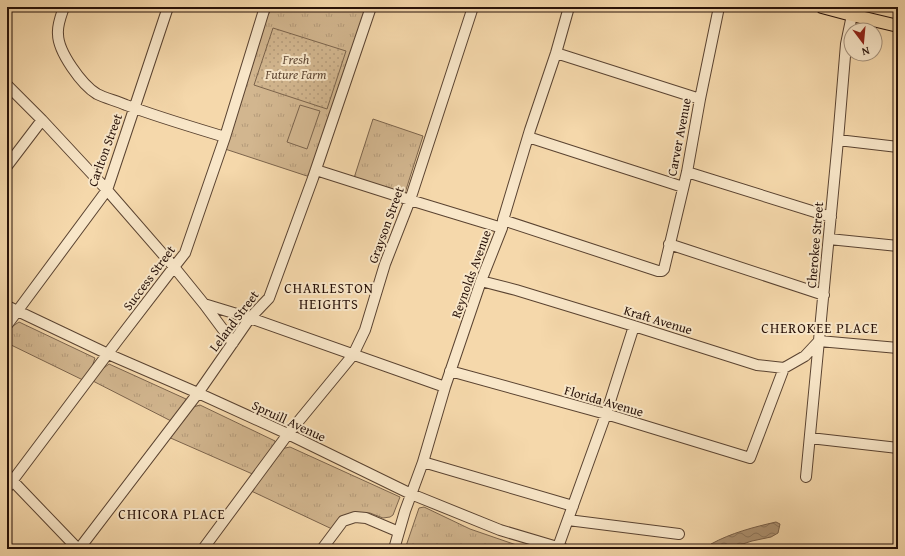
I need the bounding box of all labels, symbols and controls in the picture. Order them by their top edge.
north arrow [843,22,883,62]
text: N [859,43,871,60]
park label: Fresh Future Farm [264,50,327,84]
street label: Carver Avenue [662,96,696,178]
street label: Carlton Street [83,110,127,189]
street label: Grayson Street [363,184,409,266]
street label: Cherokee Street [802,201,828,289]
street label: Reynolds Avenue [446,227,496,321]
street label: Success Street [118,241,180,315]
district label: CHARLESTON HEIGHTS [284,278,374,314]
street label: Leland Street [205,286,264,356]
street label: Kraft Avenue [621,301,695,339]
district label: CHEROKEE PLACE [761,318,879,338]
street label: Florida Avenue [562,381,646,421]
street label: Spruill Avenue [249,396,329,446]
district label: CHICORA PLACE [118,504,226,524]

